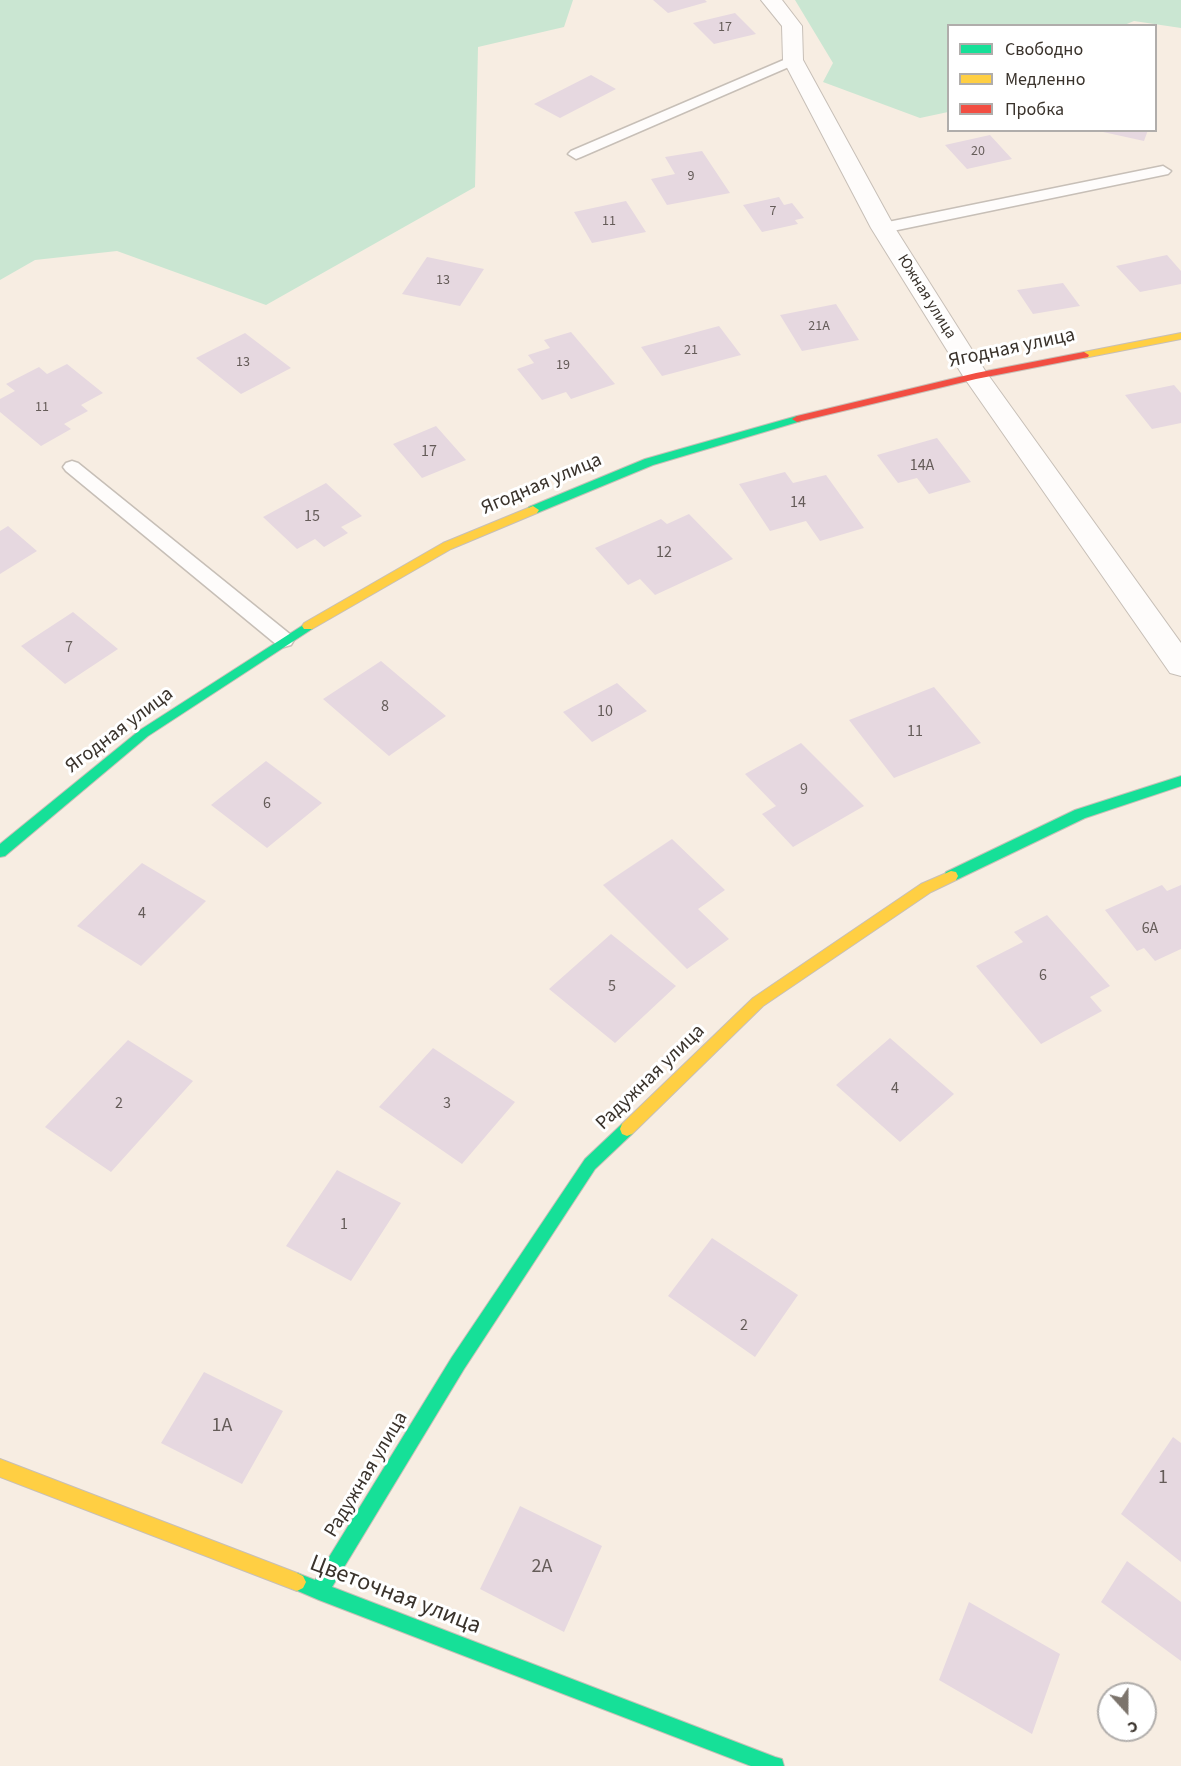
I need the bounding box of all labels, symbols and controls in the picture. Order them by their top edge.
house number: 17 [718,20,732,36]
legend [947,24,1157,132]
text: Свободно [1005,37,1083,62]
text: Медленно [1005,67,1085,92]
text: Пробка [1005,97,1064,122]
house number: 20 [971,144,985,160]
house number: 9 [688,169,694,185]
house number: 7 [770,204,776,220]
house number: 11 [602,214,616,230]
street label: Южная улица [892,251,960,343]
house number: 13 [436,273,450,289]
house number: 21А [808,319,830,335]
street label: Ягодная улица [947,324,1077,374]
house number: 21 [684,343,698,359]
house number: 13 [236,355,250,371]
house number: 19 [556,358,570,374]
house number: 11 [35,400,49,416]
house number: 17 [421,442,437,462]
street label: Ягодная улица [478,449,606,521]
house number: 14А [910,456,934,476]
house number: 14 [790,493,806,513]
house number: 15 [304,507,320,527]
house number: 12 [656,543,672,563]
house number: 7 [65,638,73,658]
street label: Ягодная улица [61,683,179,779]
house number: 8 [381,697,389,717]
house number: 10 [597,702,613,722]
house number: 11 [907,722,923,742]
house number: 9 [800,780,808,800]
house number: 6 [263,794,271,814]
house number: 4 [138,904,146,924]
house number: 6А [1142,919,1158,939]
house number: 6 [1039,966,1047,986]
house number: 5 [608,977,616,997]
street label: Радужная улица [592,1020,710,1136]
house number: 4 [891,1079,899,1099]
house number: 2 [115,1094,123,1114]
house number: 3 [443,1094,451,1114]
house number: 1 [340,1215,348,1235]
house number: 2 [740,1316,748,1336]
street label: Радужная улица [320,1408,414,1542]
house number: 1А [212,1415,232,1439]
house number: 1 [1158,1467,1168,1491]
street label: Цветочная улица [305,1550,485,1642]
house number: 2А [532,1556,552,1580]
north arrow [1097,1682,1157,1742]
text: С [1124,1715,1141,1739]

